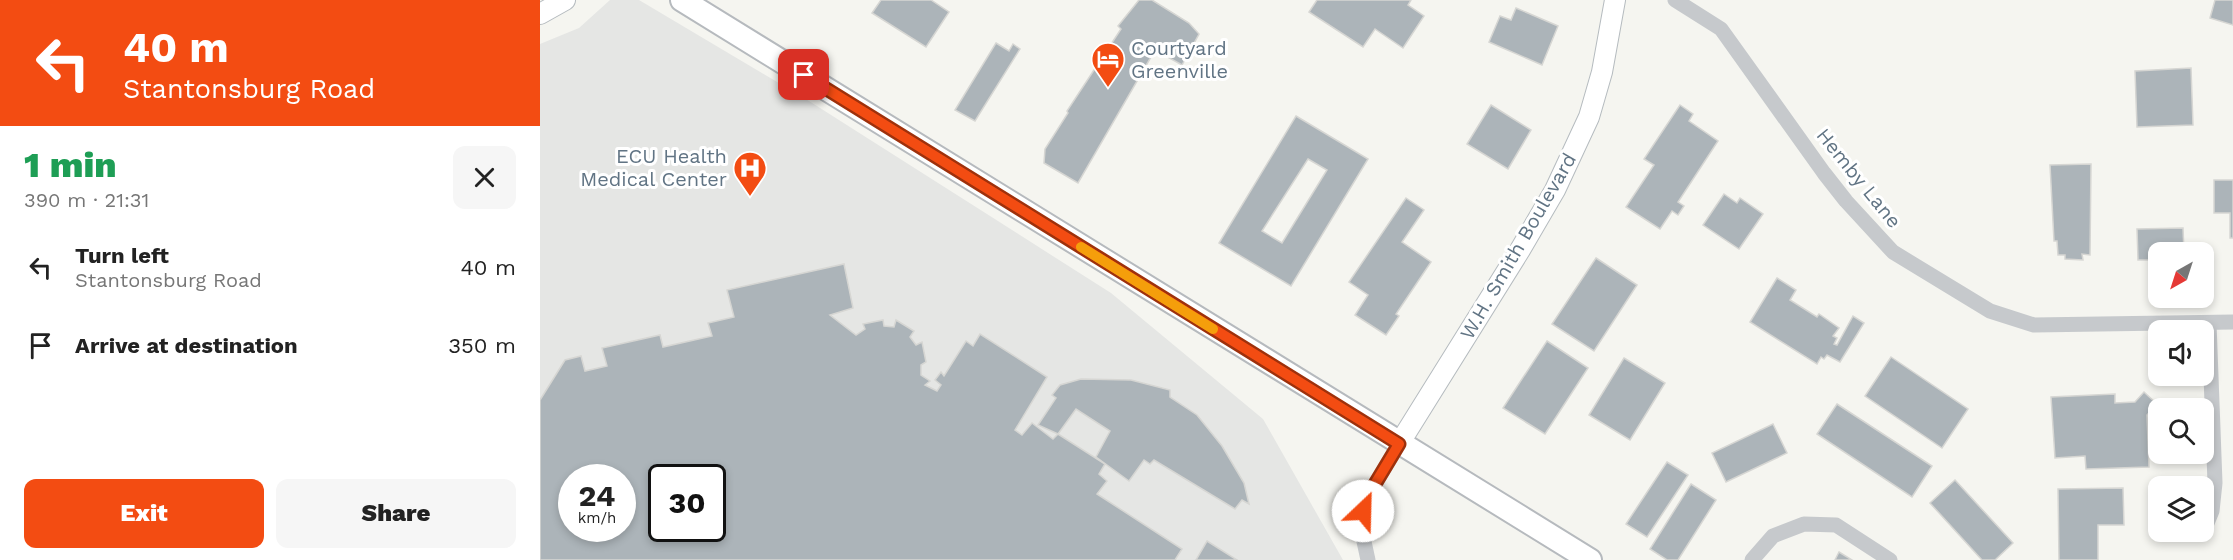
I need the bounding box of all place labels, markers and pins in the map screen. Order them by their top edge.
place label: Courtyard Greenville [1131,36,1228,83]
hotel icon: Courtyard Greenville [1090,41,1126,88]
pin [778,49,829,100]
place label: ECU Health Medical Center [580,144,727,191]
hospital icon: ECU Health Medical Center [732,150,768,197]

